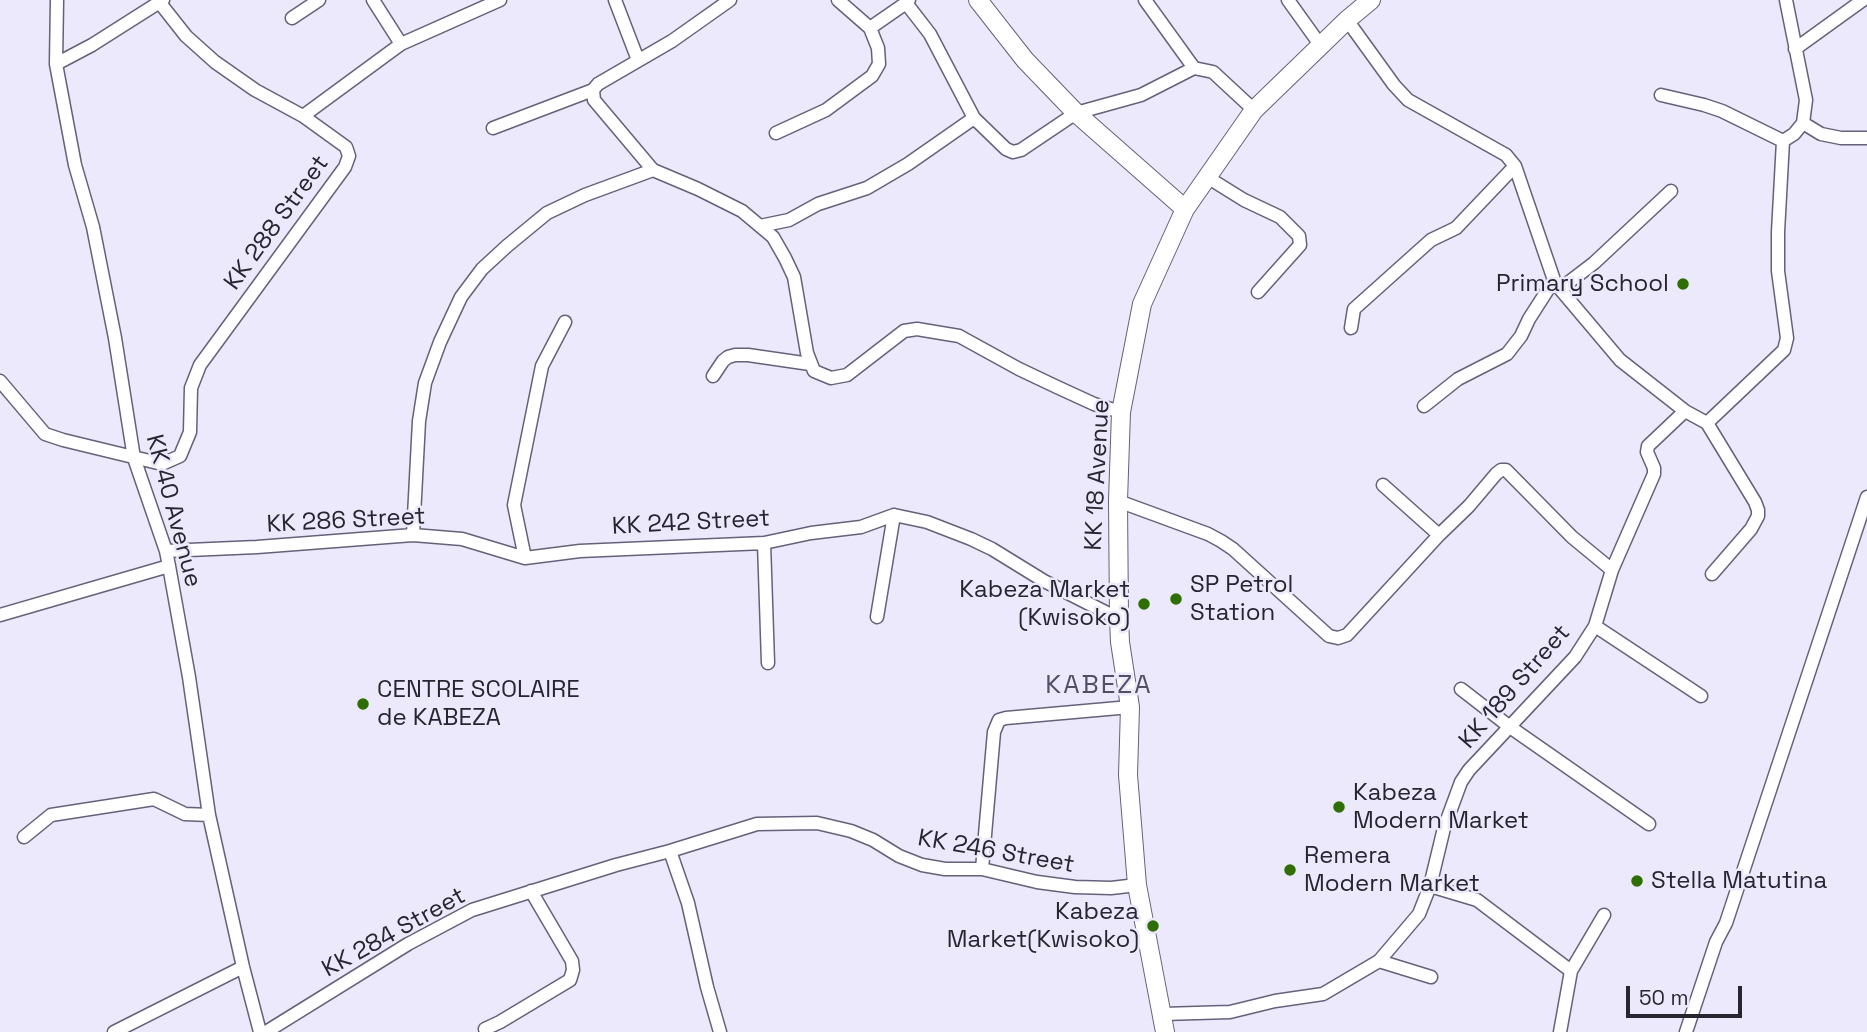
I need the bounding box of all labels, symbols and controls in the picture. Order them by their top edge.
street label: KK 288 Street [219,150,335,296]
place label: Primary School [1496,270,1669,298]
marker: Primary School [1675,276,1691,292]
street label: KK 18 Avenue [1080,399,1116,551]
street label: KK 40 Avenue [139,432,207,590]
street label: KK 286 Street [266,502,426,540]
street label: KK 242 Street [611,504,771,542]
place label: SP Petrol Station [1190,571,1293,627]
place label: Kabeza Market (Kwisoko) [959,576,1130,632]
marker: SP Petrol Station [1168,591,1184,607]
marker: Kabeza Market (Kwisoko) [1136,596,1152,612]
street label: KK 189 Street [1453,619,1577,755]
district label: KABEZA [1046,670,1152,702]
place label: CENTRE SCOLAIRE de KABEZA [377,676,580,732]
marker: CENTRE SCOLAIRE de KABEZA [355,696,371,712]
place label: Kabeza Modern Market [1353,779,1529,835]
marker: Kabeza Modern Market [1331,799,1347,815]
street label: KK 246 Street [915,824,1077,880]
place label: Remera Modern Market [1304,842,1480,898]
marker: Remera Modern Market [1282,862,1298,878]
place label: Stella Matutina [1651,867,1827,895]
marker: Stella Matutina [1629,873,1645,889]
street label: KK 284 Street [317,882,471,984]
place label: Kabeza Market(Kwisoko) [947,898,1139,954]
marker: Kabeza Market(Kwisoko) [1145,918,1161,934]
scale bar [1629,972,1744,1016]
text: 50 m [1639,984,1689,1011]

